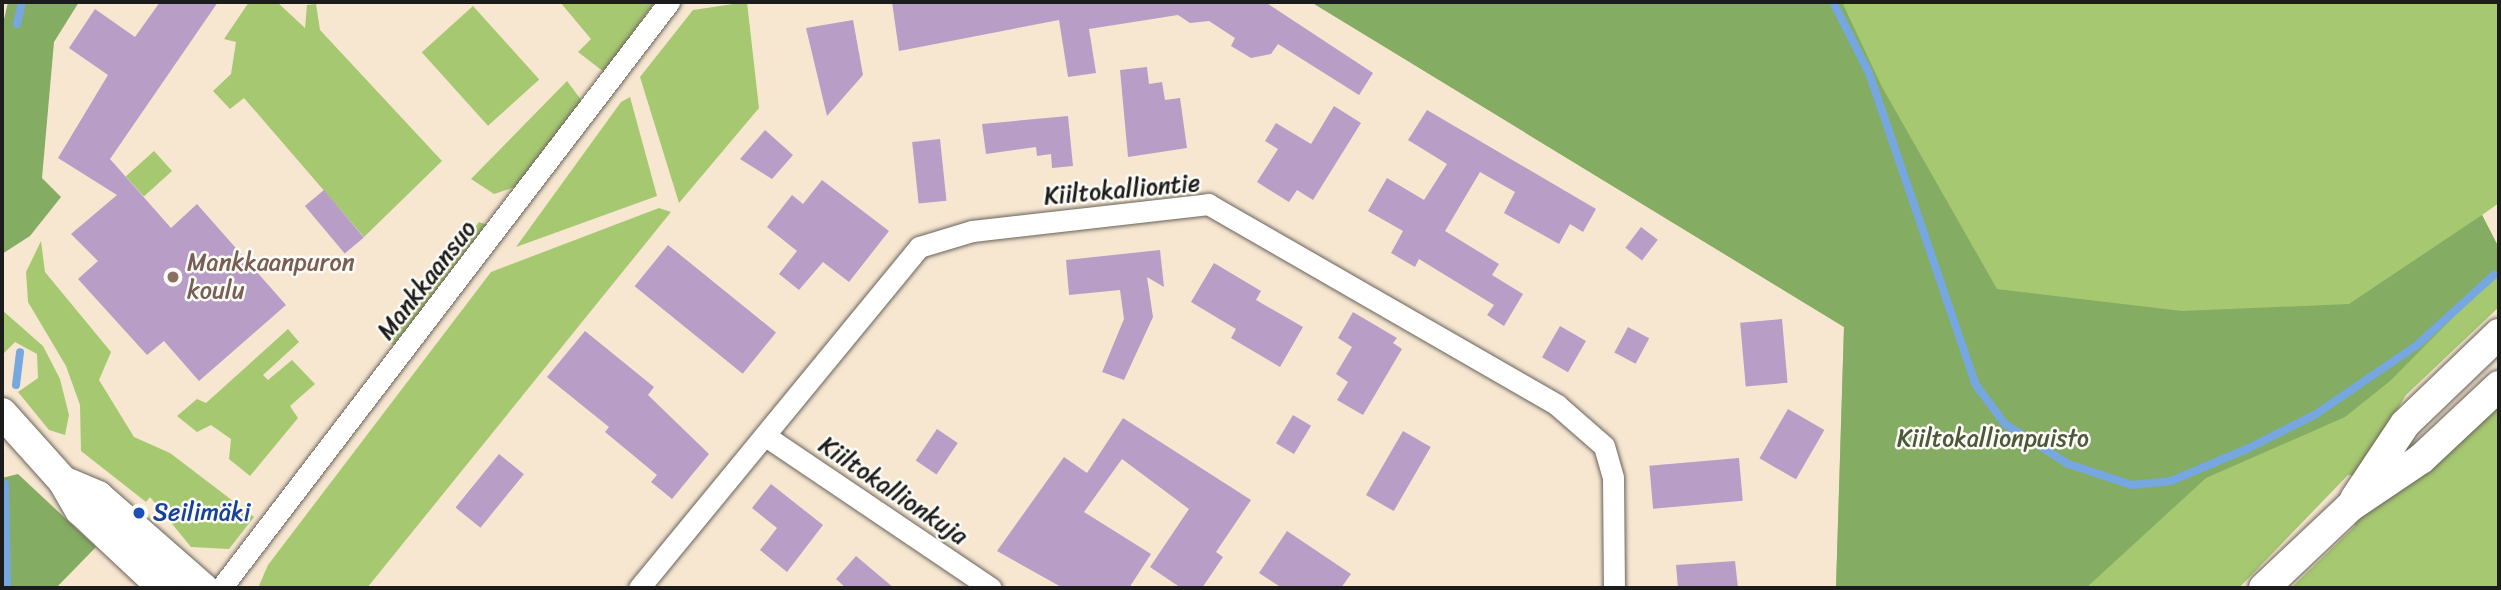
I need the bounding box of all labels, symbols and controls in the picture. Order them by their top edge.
street label: Kiiltokalliontie [1043,169,1201,211]
street label: Mankkaansuo [372,215,482,345]
place label: Mankkaanpuron koulu [187,249,355,305]
marker: Mankkaanpuron koulu [165,269,181,285]
park label: Kiiltokallionpuisto [1897,425,2089,453]
street label: Kiiltokallionkuja [813,431,973,551]
place label: Seilimäki [153,499,250,527]
marker: Seilimäki [131,505,147,521]

